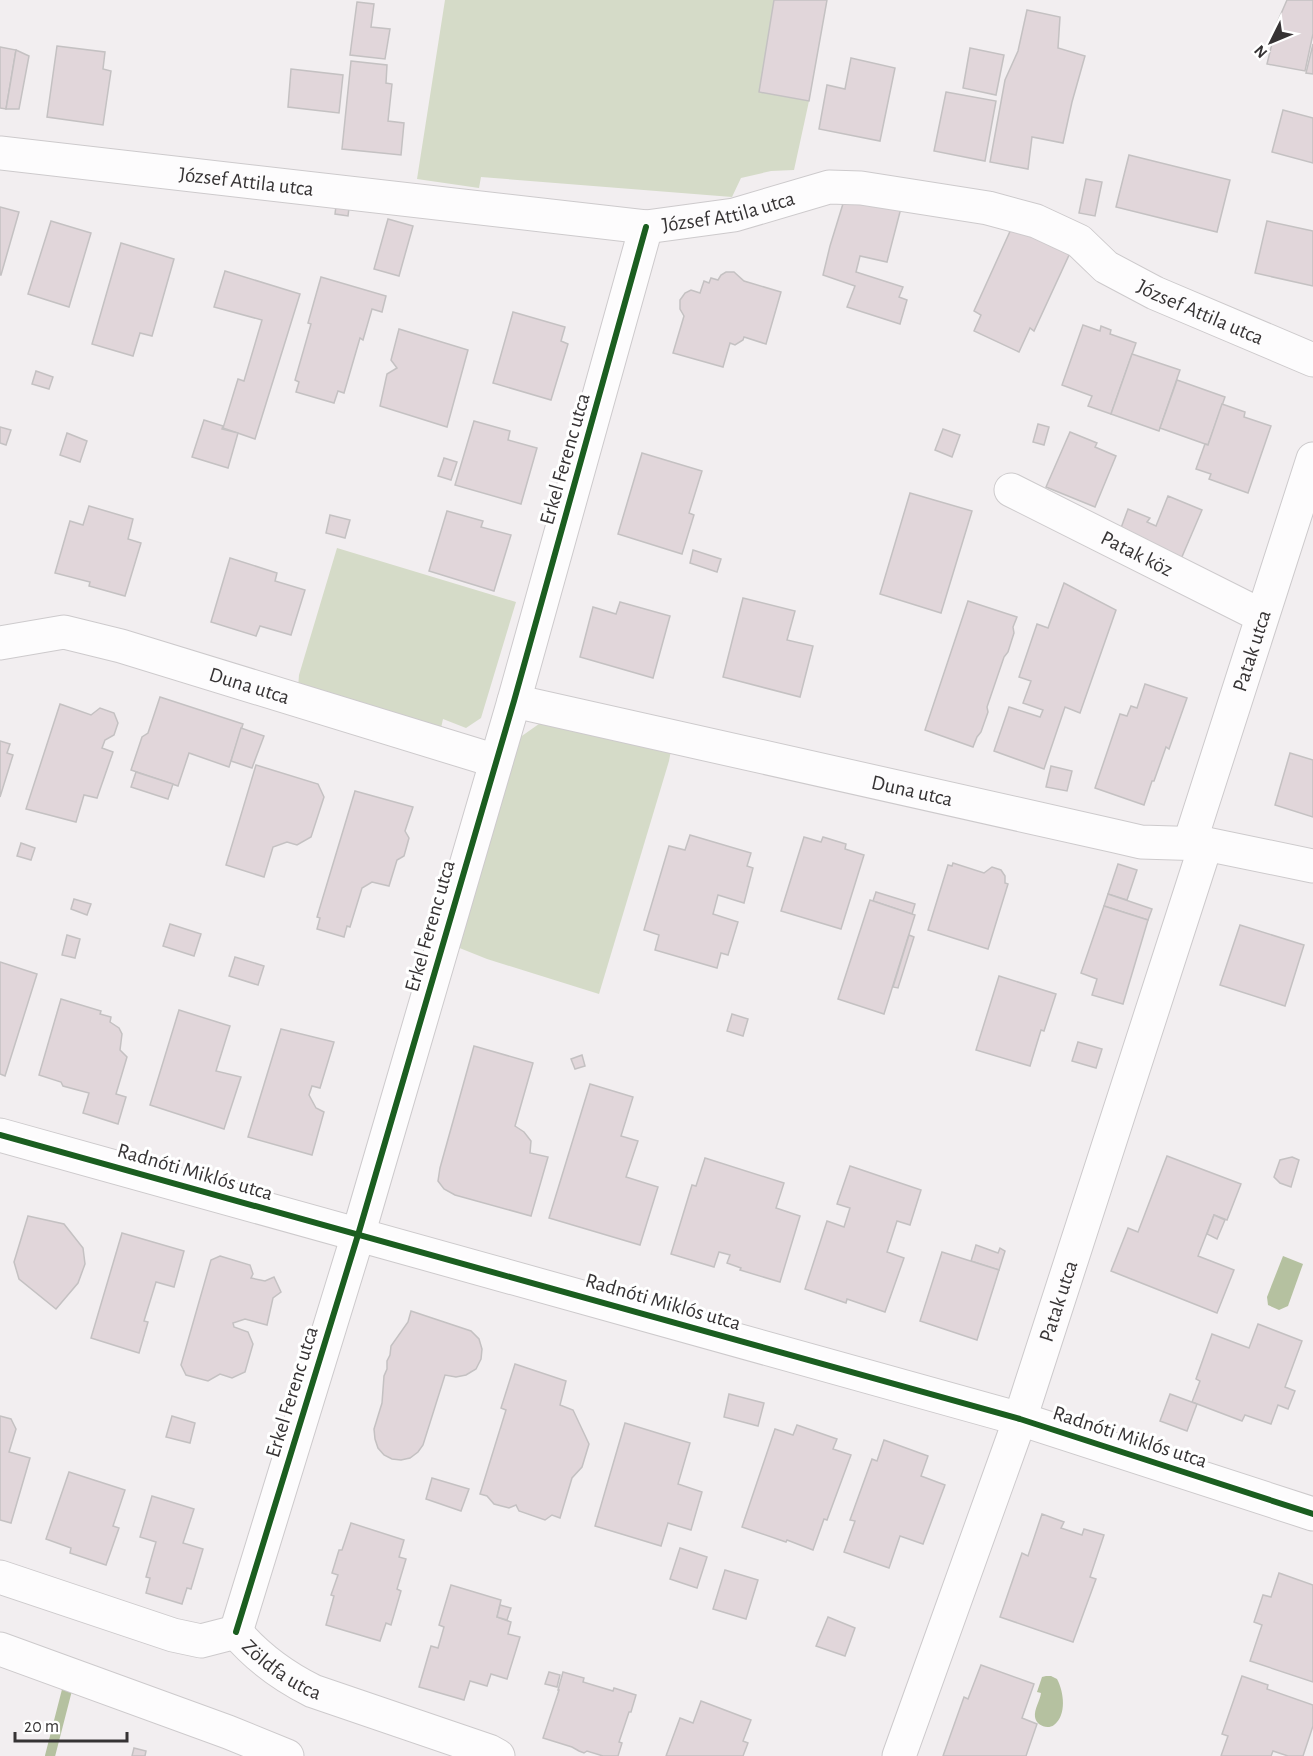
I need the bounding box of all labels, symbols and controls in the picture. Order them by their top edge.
north arrow [1241,12,1301,72]
text: N [1251,42,1270,61]
street label: József Attila utca [178,163,315,199]
street label: József Attila utca [661,187,797,235]
street label: József Attila utca [1134,275,1267,348]
street label: Erkel Ferenc utca [536,391,594,527]
street label: Patak köz [1098,526,1176,580]
street label: Patak utca [1229,607,1274,694]
street label: Duna utca [207,663,292,708]
street label: Duna utca [869,771,955,810]
street label: Erkel Ferenc utca [401,858,459,994]
street label: Radnóti Miklós utca [115,1140,275,1204]
street label: Patak utca [1035,1257,1081,1344]
street label: Radnóti Miklós utca [583,1270,743,1334]
street label: Erkel Ferenc utca [262,1324,322,1460]
street label: Radnóti Miklós utca [1050,1402,1210,1472]
street label: Zöldfa utca [238,1635,324,1704]
scale bar [15,1705,128,1743]
text: 20 m [24,1718,59,1736]

